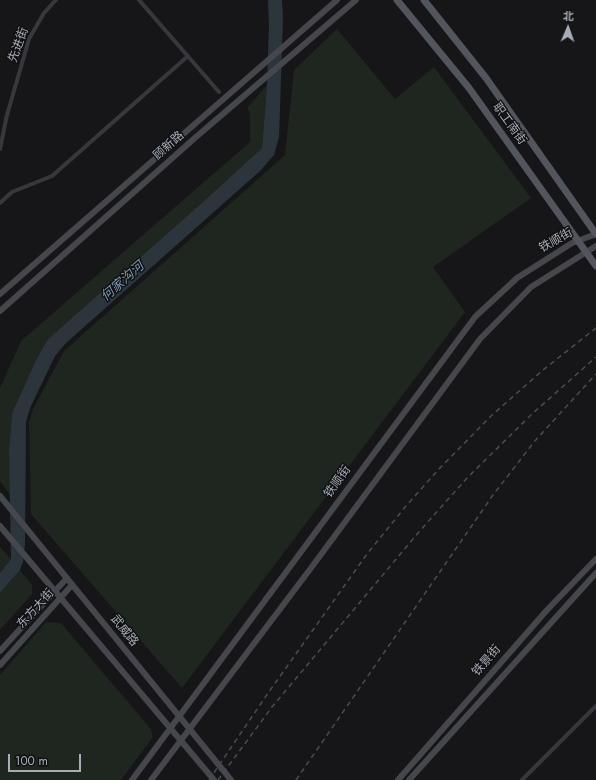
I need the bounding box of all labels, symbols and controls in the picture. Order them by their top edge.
north arrow [548,8,588,48]
text: 北 [563,8,574,24]
street label: 先进街 [6,26,32,64]
street label: 职工南街 [489,100,529,148]
street label: 顾新路 [151,129,187,163]
street label: 铁顺街 [537,226,575,256]
water label: 何家沟河 [98,259,148,305]
street label: 铁顺街 [322,463,354,501]
street label: 东方大街 [15,586,57,632]
street label: 武威路 [107,612,141,650]
street label: 铁景街 [470,643,504,679]
scale bar [10,746,83,772]
text: 100 m [15,752,48,770]

